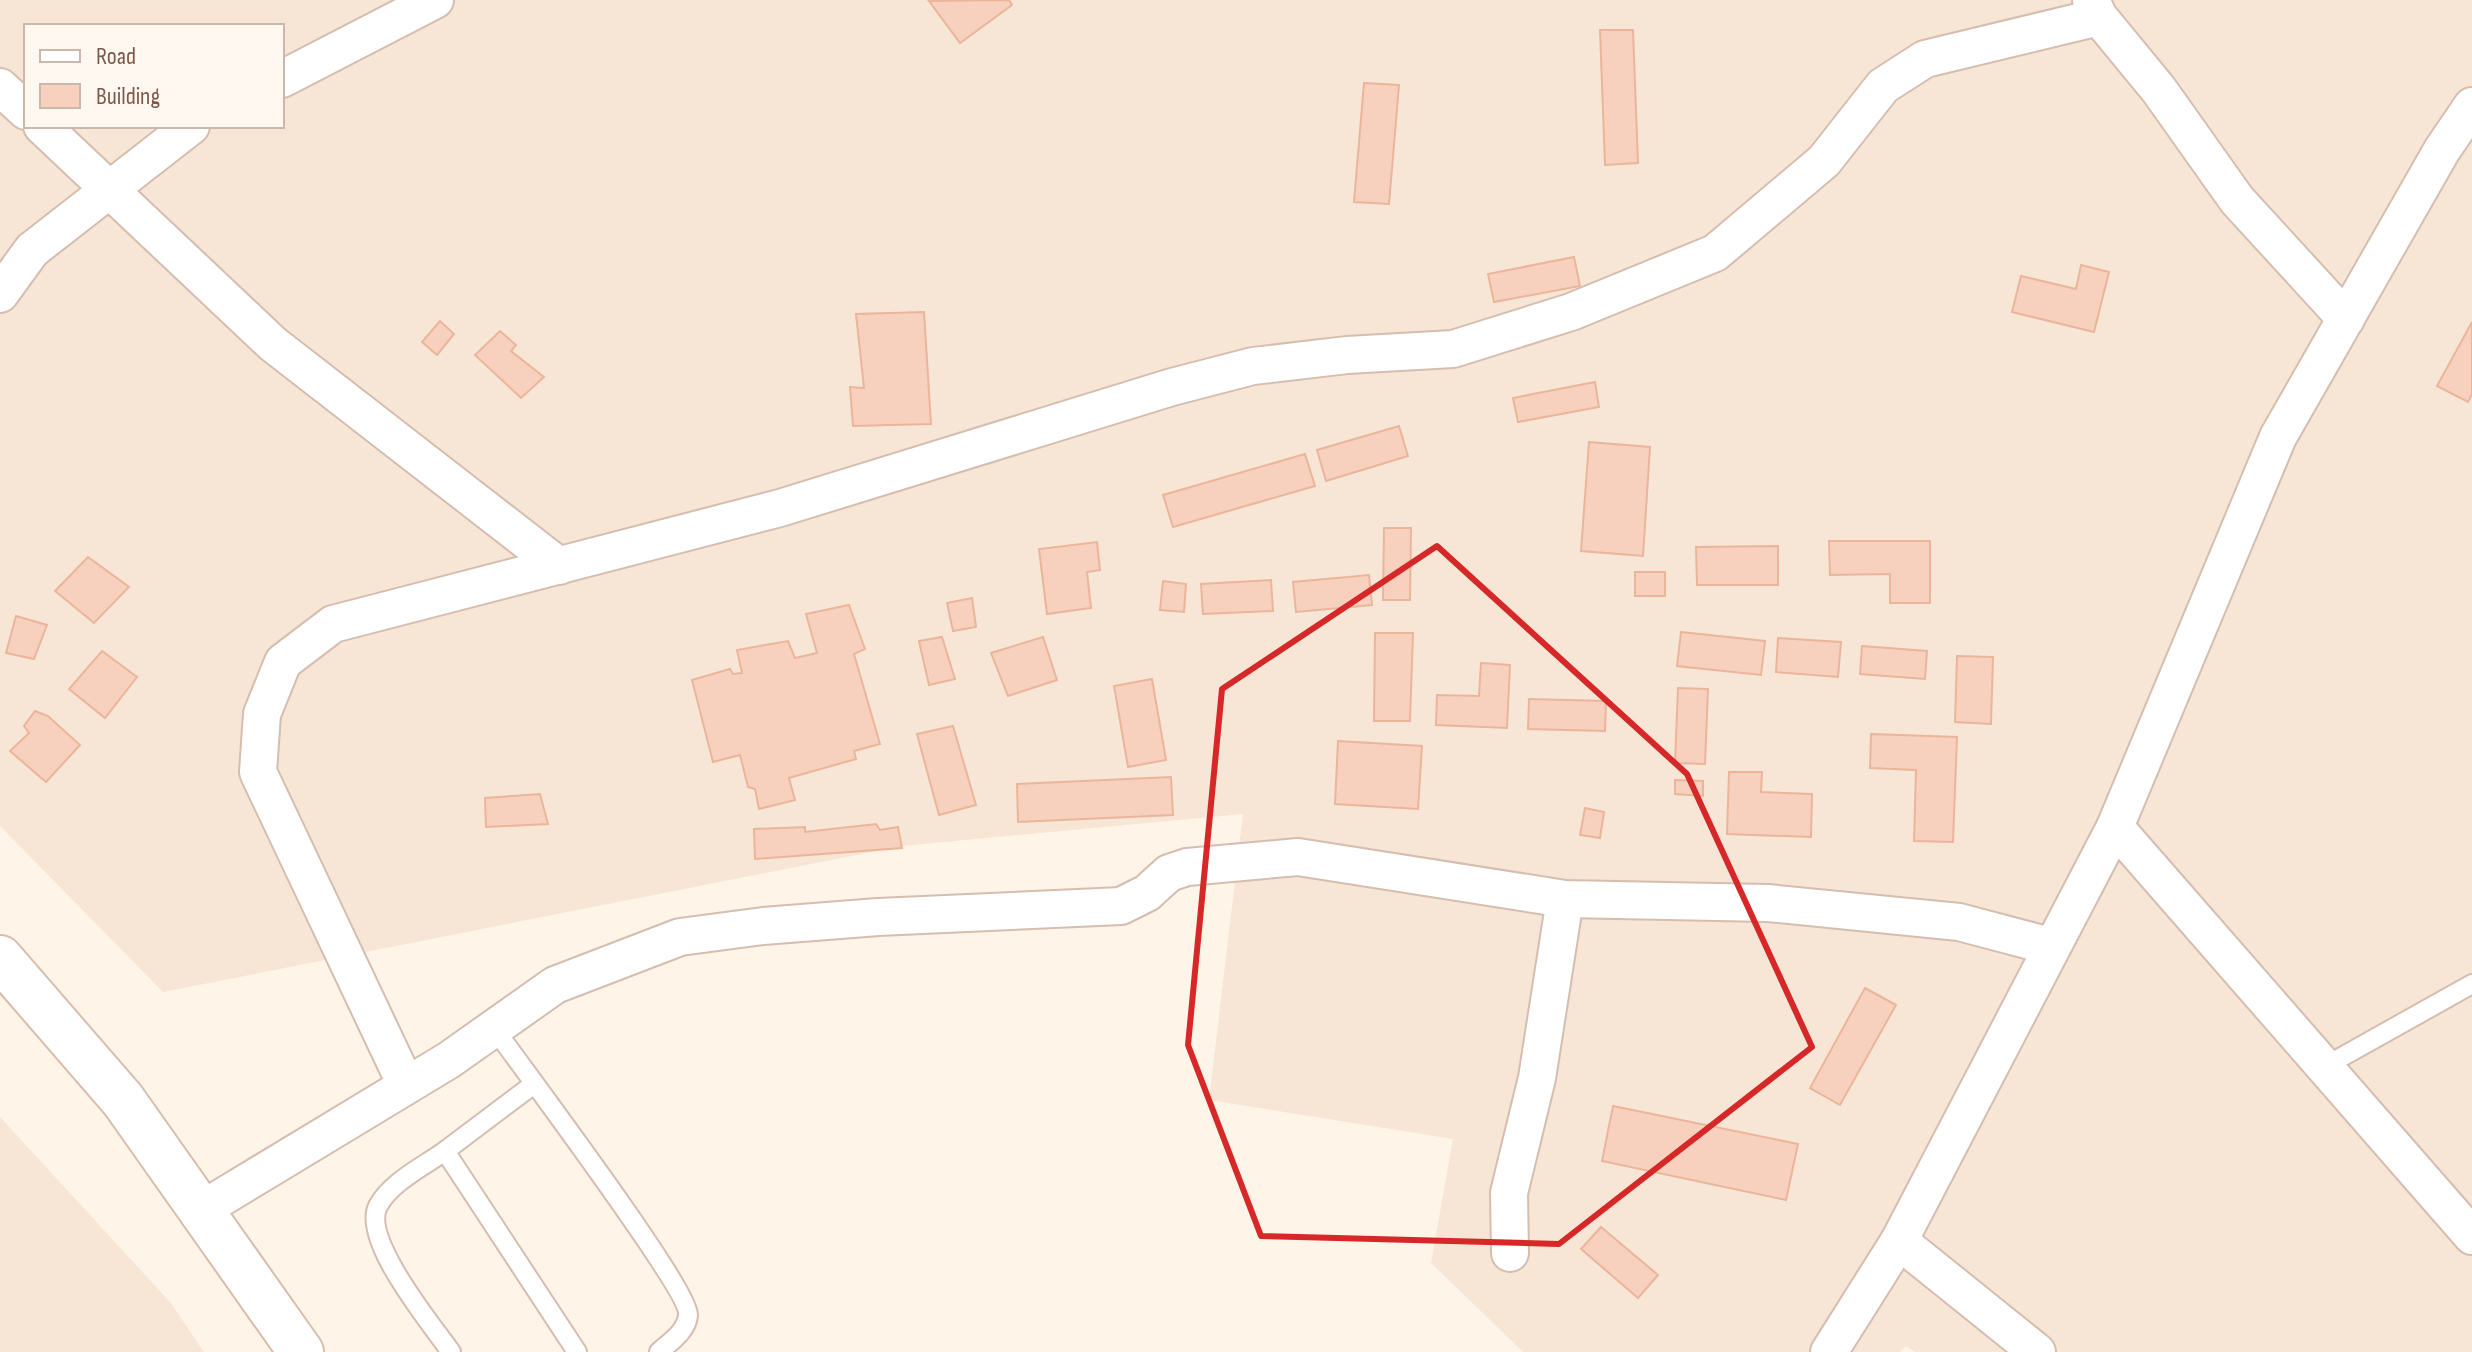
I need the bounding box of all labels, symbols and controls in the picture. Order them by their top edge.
legend [24,24,284,128]
text: Road [96,42,136,71]
text: Building [96,82,160,111]

